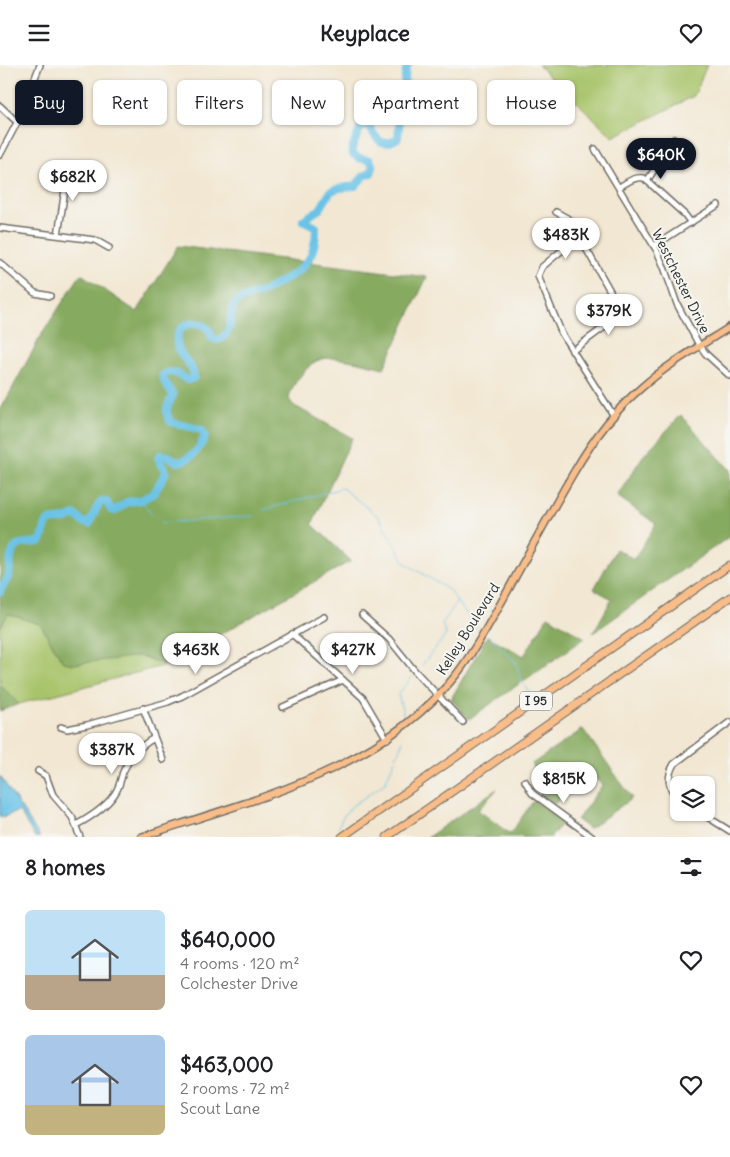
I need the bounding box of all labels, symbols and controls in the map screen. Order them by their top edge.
icon: menu [25,19,53,47]
text: Keyplace [320,19,410,47]
icon: heart [677,19,705,47]
chip: Buy [15,80,83,125]
chip: Rent [93,80,167,125]
chip: Filters [177,80,262,125]
chip: New [272,80,344,125]
chip: Apartment [354,80,477,125]
chip: House [487,80,575,125]
pin: $640K [626,137,696,180]
text: $640K [637,144,685,164]
pin: $682K [38,159,108,202]
text: $682K [50,166,96,186]
pin: $483K [531,217,601,260]
text: $483K [543,224,589,244]
street label: Westchester Drive [648,226,714,336]
pin: $379K [574,293,644,336]
text: $379K [587,300,631,320]
street label: Kelley Boulevard [432,580,504,678]
pin: $463K [161,633,231,675]
pin: $427K [318,633,388,675]
text: $463K [173,639,219,659]
text: $427K [331,639,375,659]
road number: I 95 [520,691,552,711]
pin: $387K [77,733,147,775]
text: $387K [90,739,134,759]
pin: $815K [529,761,599,804]
text: $815K [542,768,586,788]
map controls [670,776,715,821]
button: layers [670,776,715,821]
icon: filters [677,853,705,881]
text: 8 homes [25,854,105,881]
text: $640,000 [180,926,276,953]
icon: home [65,930,125,990]
icon: heart [677,946,705,974]
text: 4 rooms · 120 m² [180,953,299,973]
text: Colchester Drive [180,973,298,993]
text: $463,000 [180,1051,274,1078]
icon: home [65,1055,125,1115]
icon: heart [677,1071,705,1099]
text: 2 rooms · 72 m² [180,1078,290,1098]
text: Scout Lane [180,1098,260,1118]

